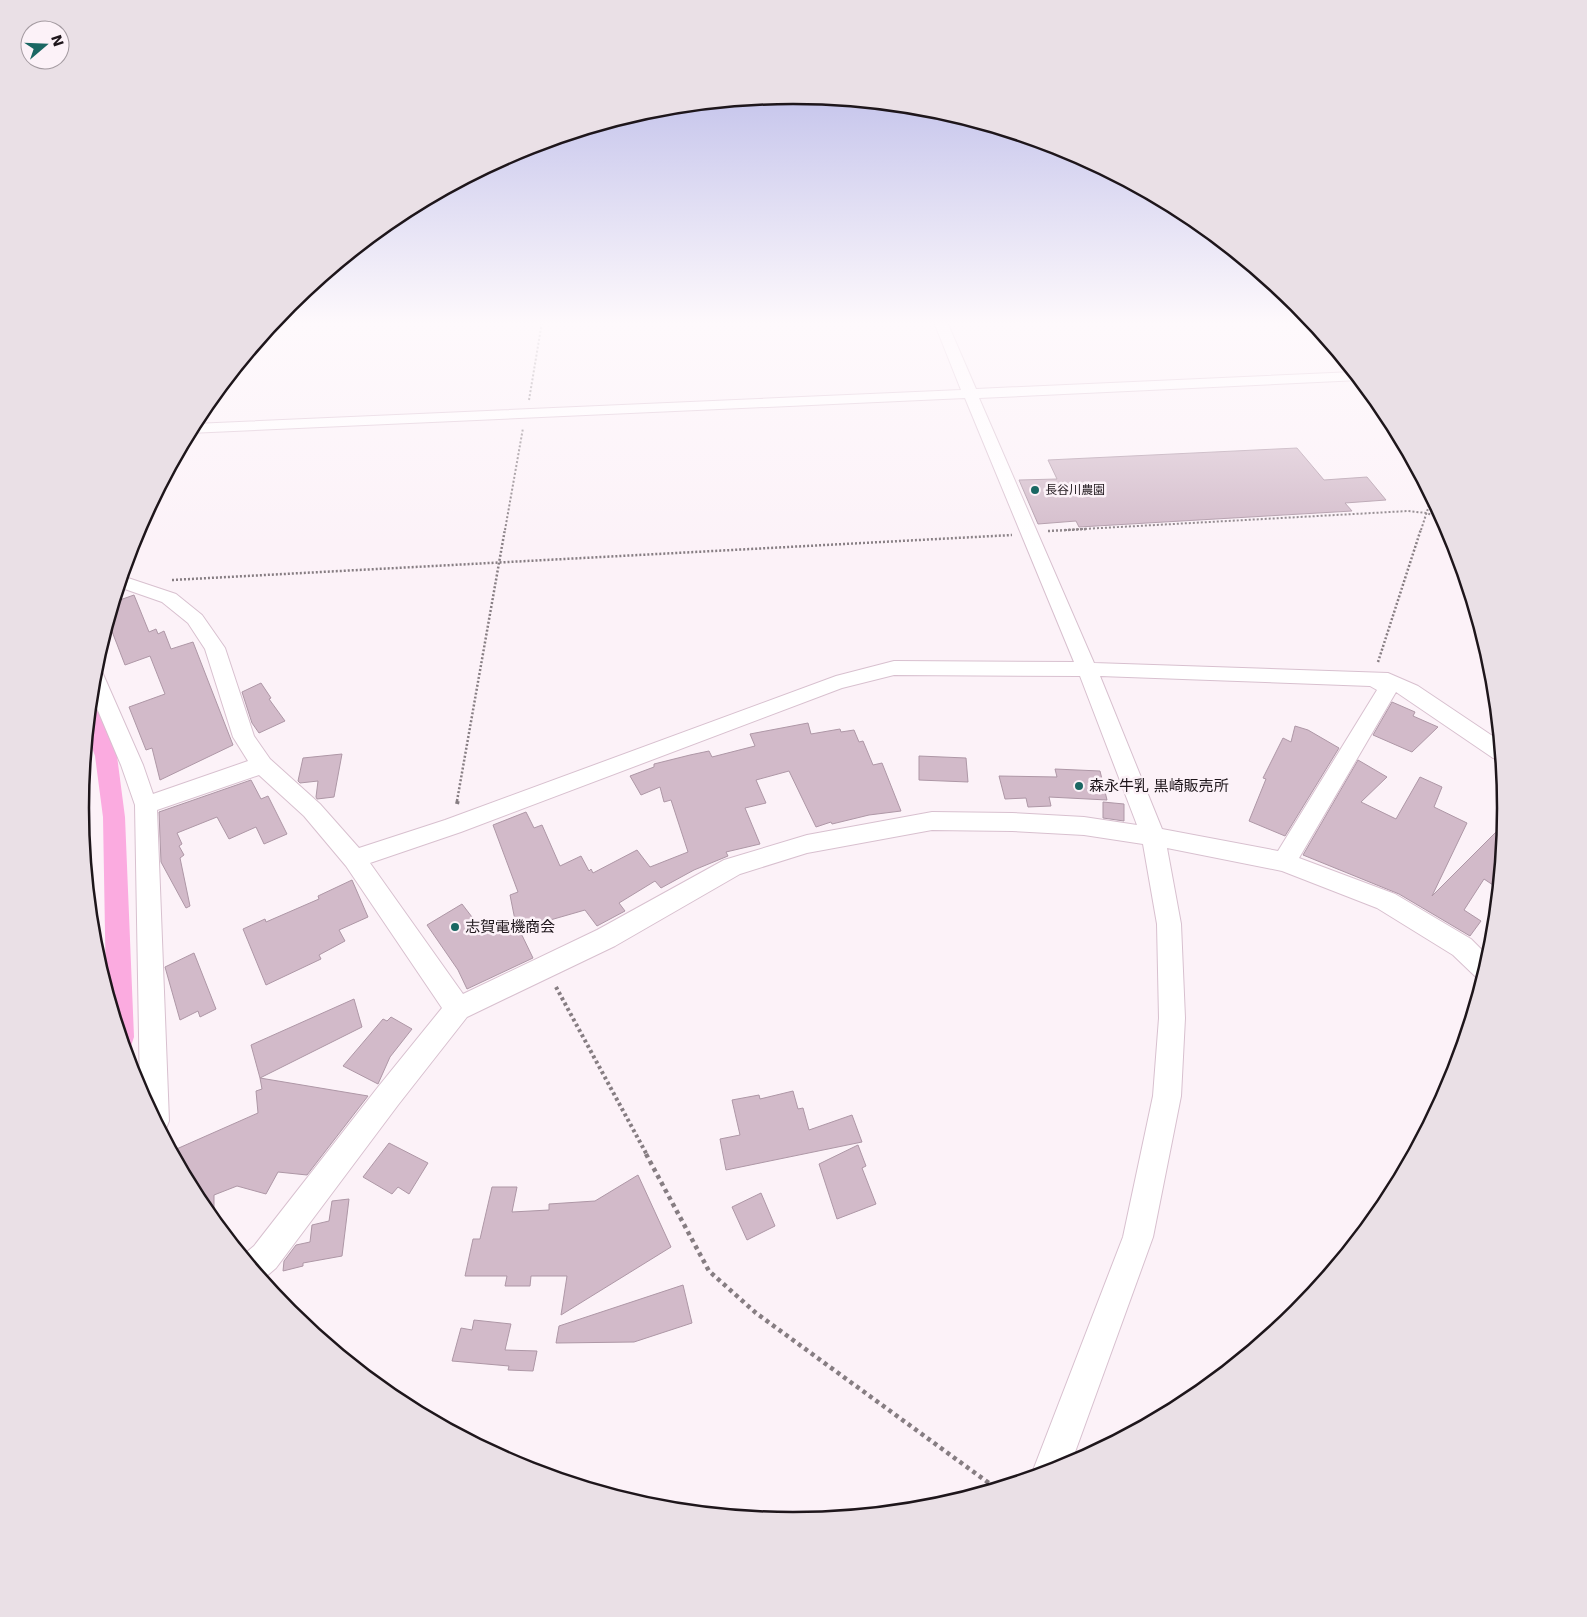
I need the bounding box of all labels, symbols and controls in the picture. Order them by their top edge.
north arrow [20,20,70,70]
text: N [48,33,67,49]
place label: 長谷川農園 [1045,483,1105,497]
marker: 長谷川農園 [1029,484,1041,496]
place label: 森永牛乳 黒崎販売所 [1089,777,1229,795]
marker: 森永牛乳 黒崎販売所 [1073,780,1085,792]
place label: 志賀電機商会 [465,918,555,936]
marker: 志賀電機商会 [449,921,461,933]

